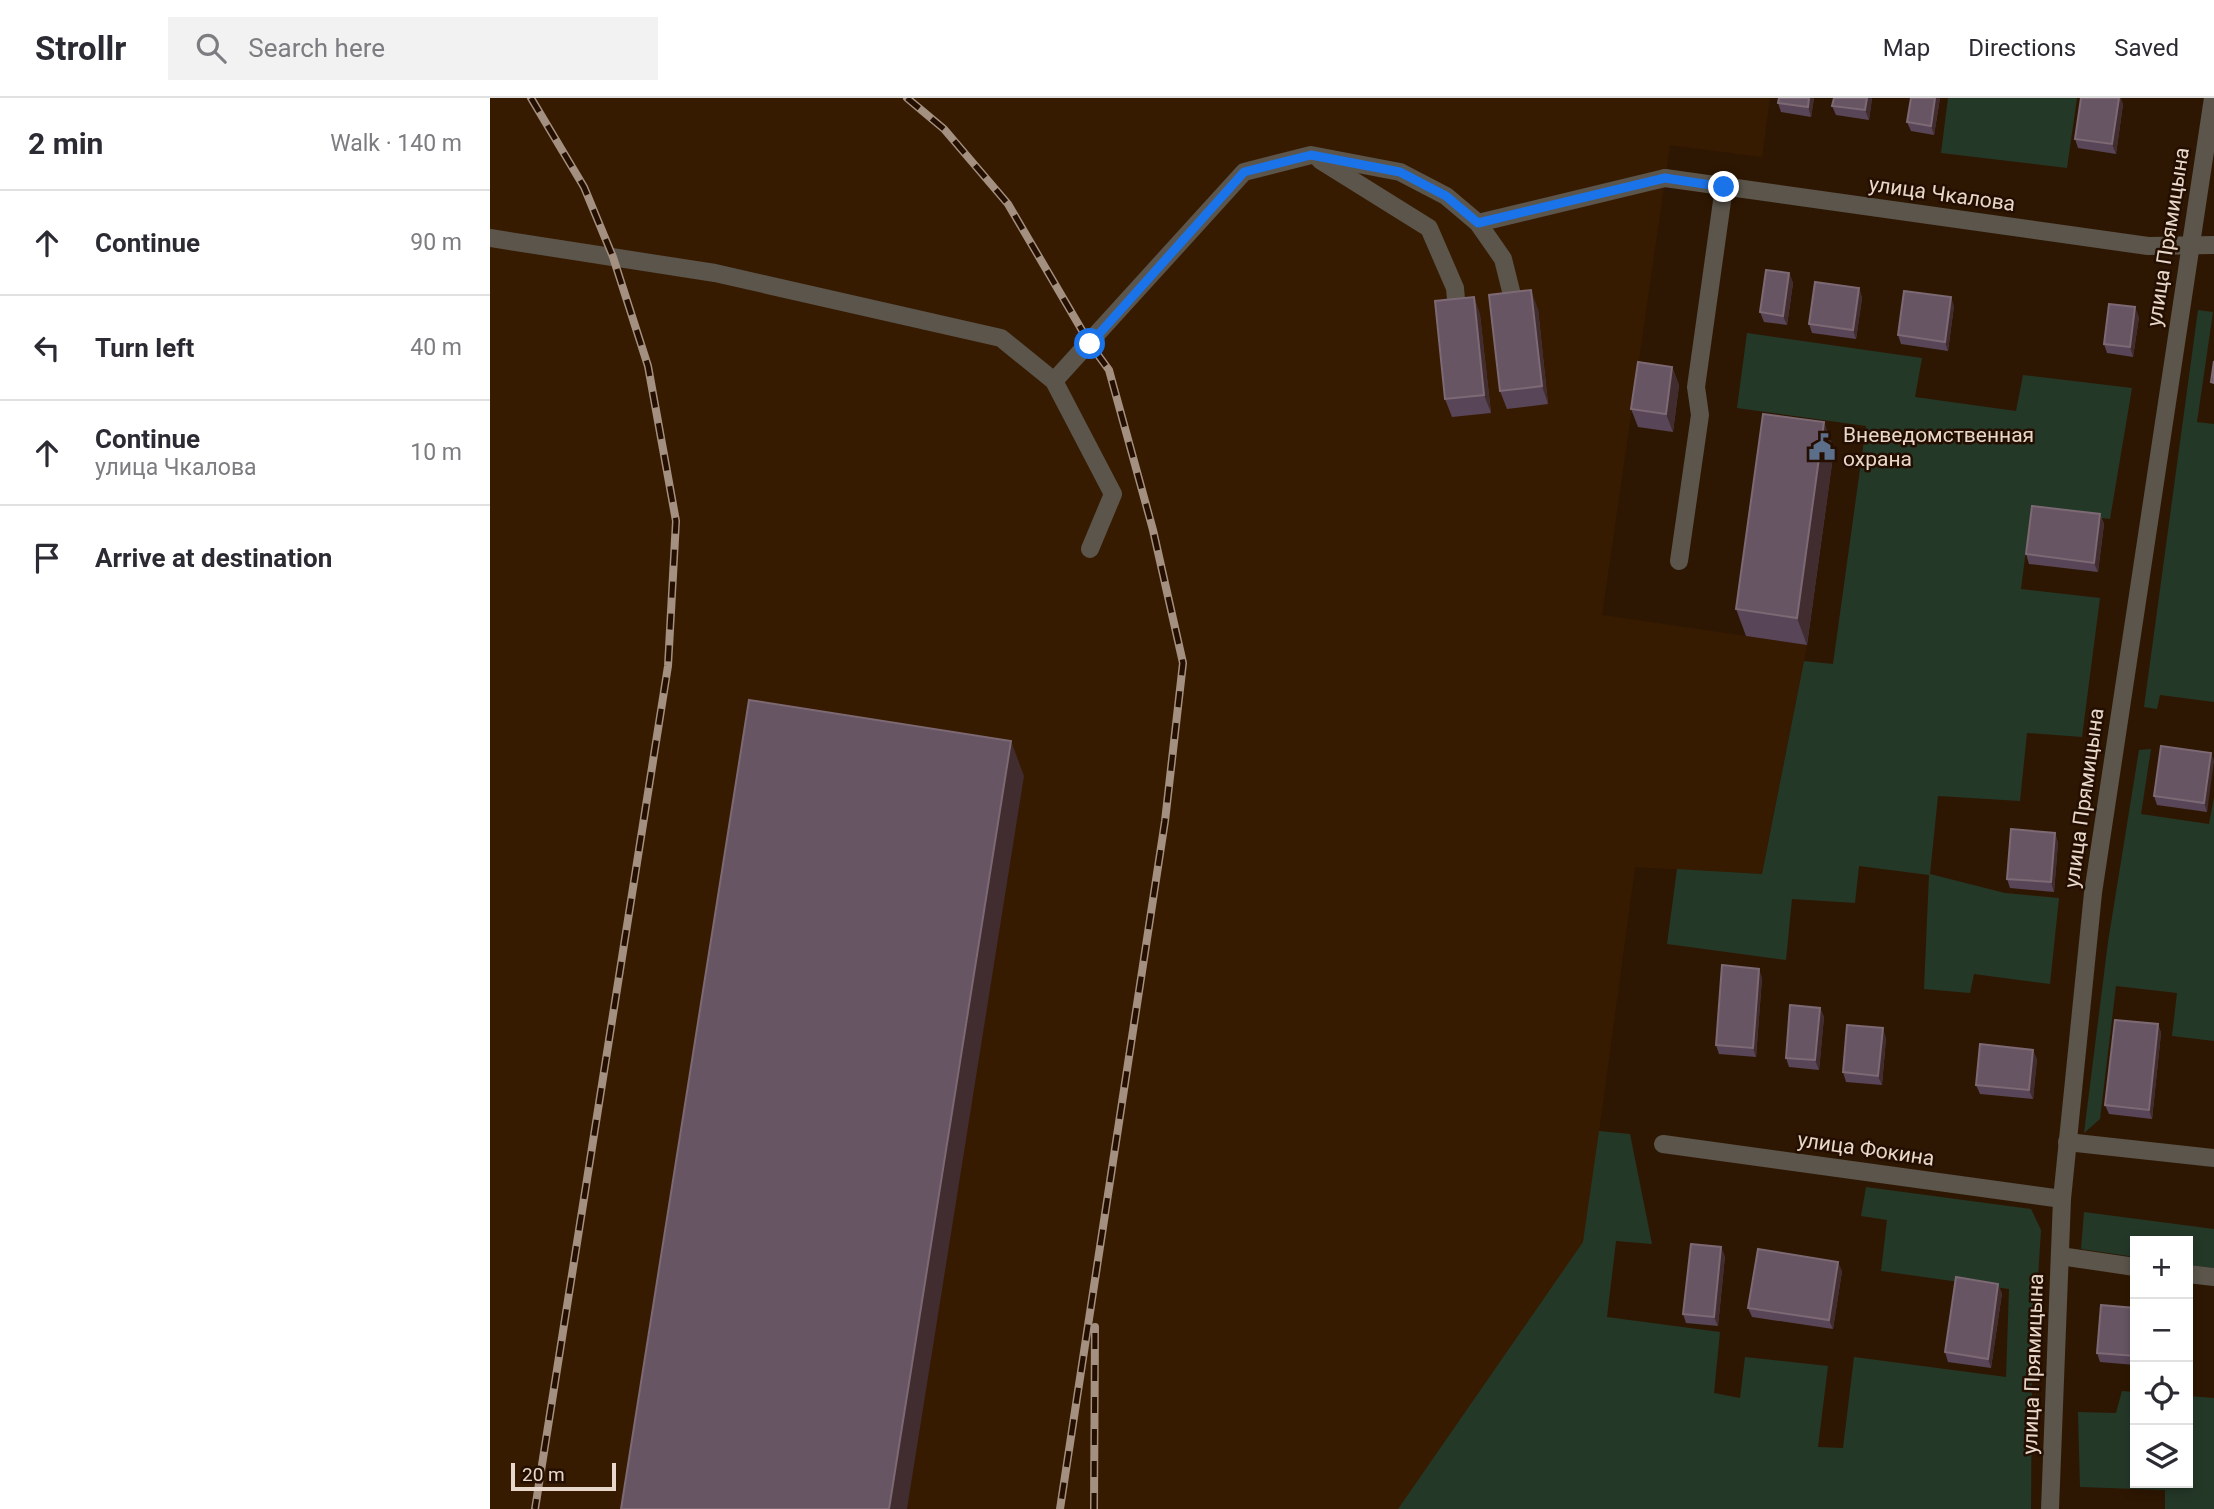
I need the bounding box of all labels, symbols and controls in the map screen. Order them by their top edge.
search box [168,17,658,80]
text: Strollr [35,29,126,68]
icon: search [192,29,230,67]
text: Search here [248,33,385,63]
text: Map [1883,34,1930,62]
text: Directions [1968,34,2076,62]
text: Saved [2114,34,2179,62]
text: 2 min [28,126,103,161]
text: Walk · 140 m [330,130,462,157]
street label: улица Прямицына [2142,146,2194,328]
route end [1708,171,1739,202]
street label: улица Чкалова [1867,172,2017,216]
icon: ahead [28,224,66,262]
text: Continue [95,228,200,258]
text: 90 m [410,229,462,256]
route start [1074,328,1105,359]
icon: left [28,329,66,367]
text: Turn left [95,333,194,363]
text: 40 m [410,334,462,361]
place label: Вневедомственная охрана [1843,423,2034,471]
text: Continue [95,424,200,454]
public building icon: Вневедомственная охрана [1807,432,1837,462]
icon: ahead [28,434,66,472]
text: 10 m [410,439,462,466]
text: улица Чкалова [95,454,257,481]
icon: arrive [28,539,66,577]
text: Arrive at destination [95,543,332,573]
street label: улица Прямицына [2060,707,2108,889]
street label: улица Фокина [1796,1128,1936,1170]
map controls [2130,1236,2193,1488]
button: + [2130,1236,2193,1299]
street label: улица Прямицына [2018,1273,2048,1455]
button: − [2130,1299,2193,1362]
button: locate [2130,1362,2193,1425]
button: layers [2130,1425,2193,1488]
scale bar [511,1460,616,1492]
text: 20 m [522,1463,565,1486]

